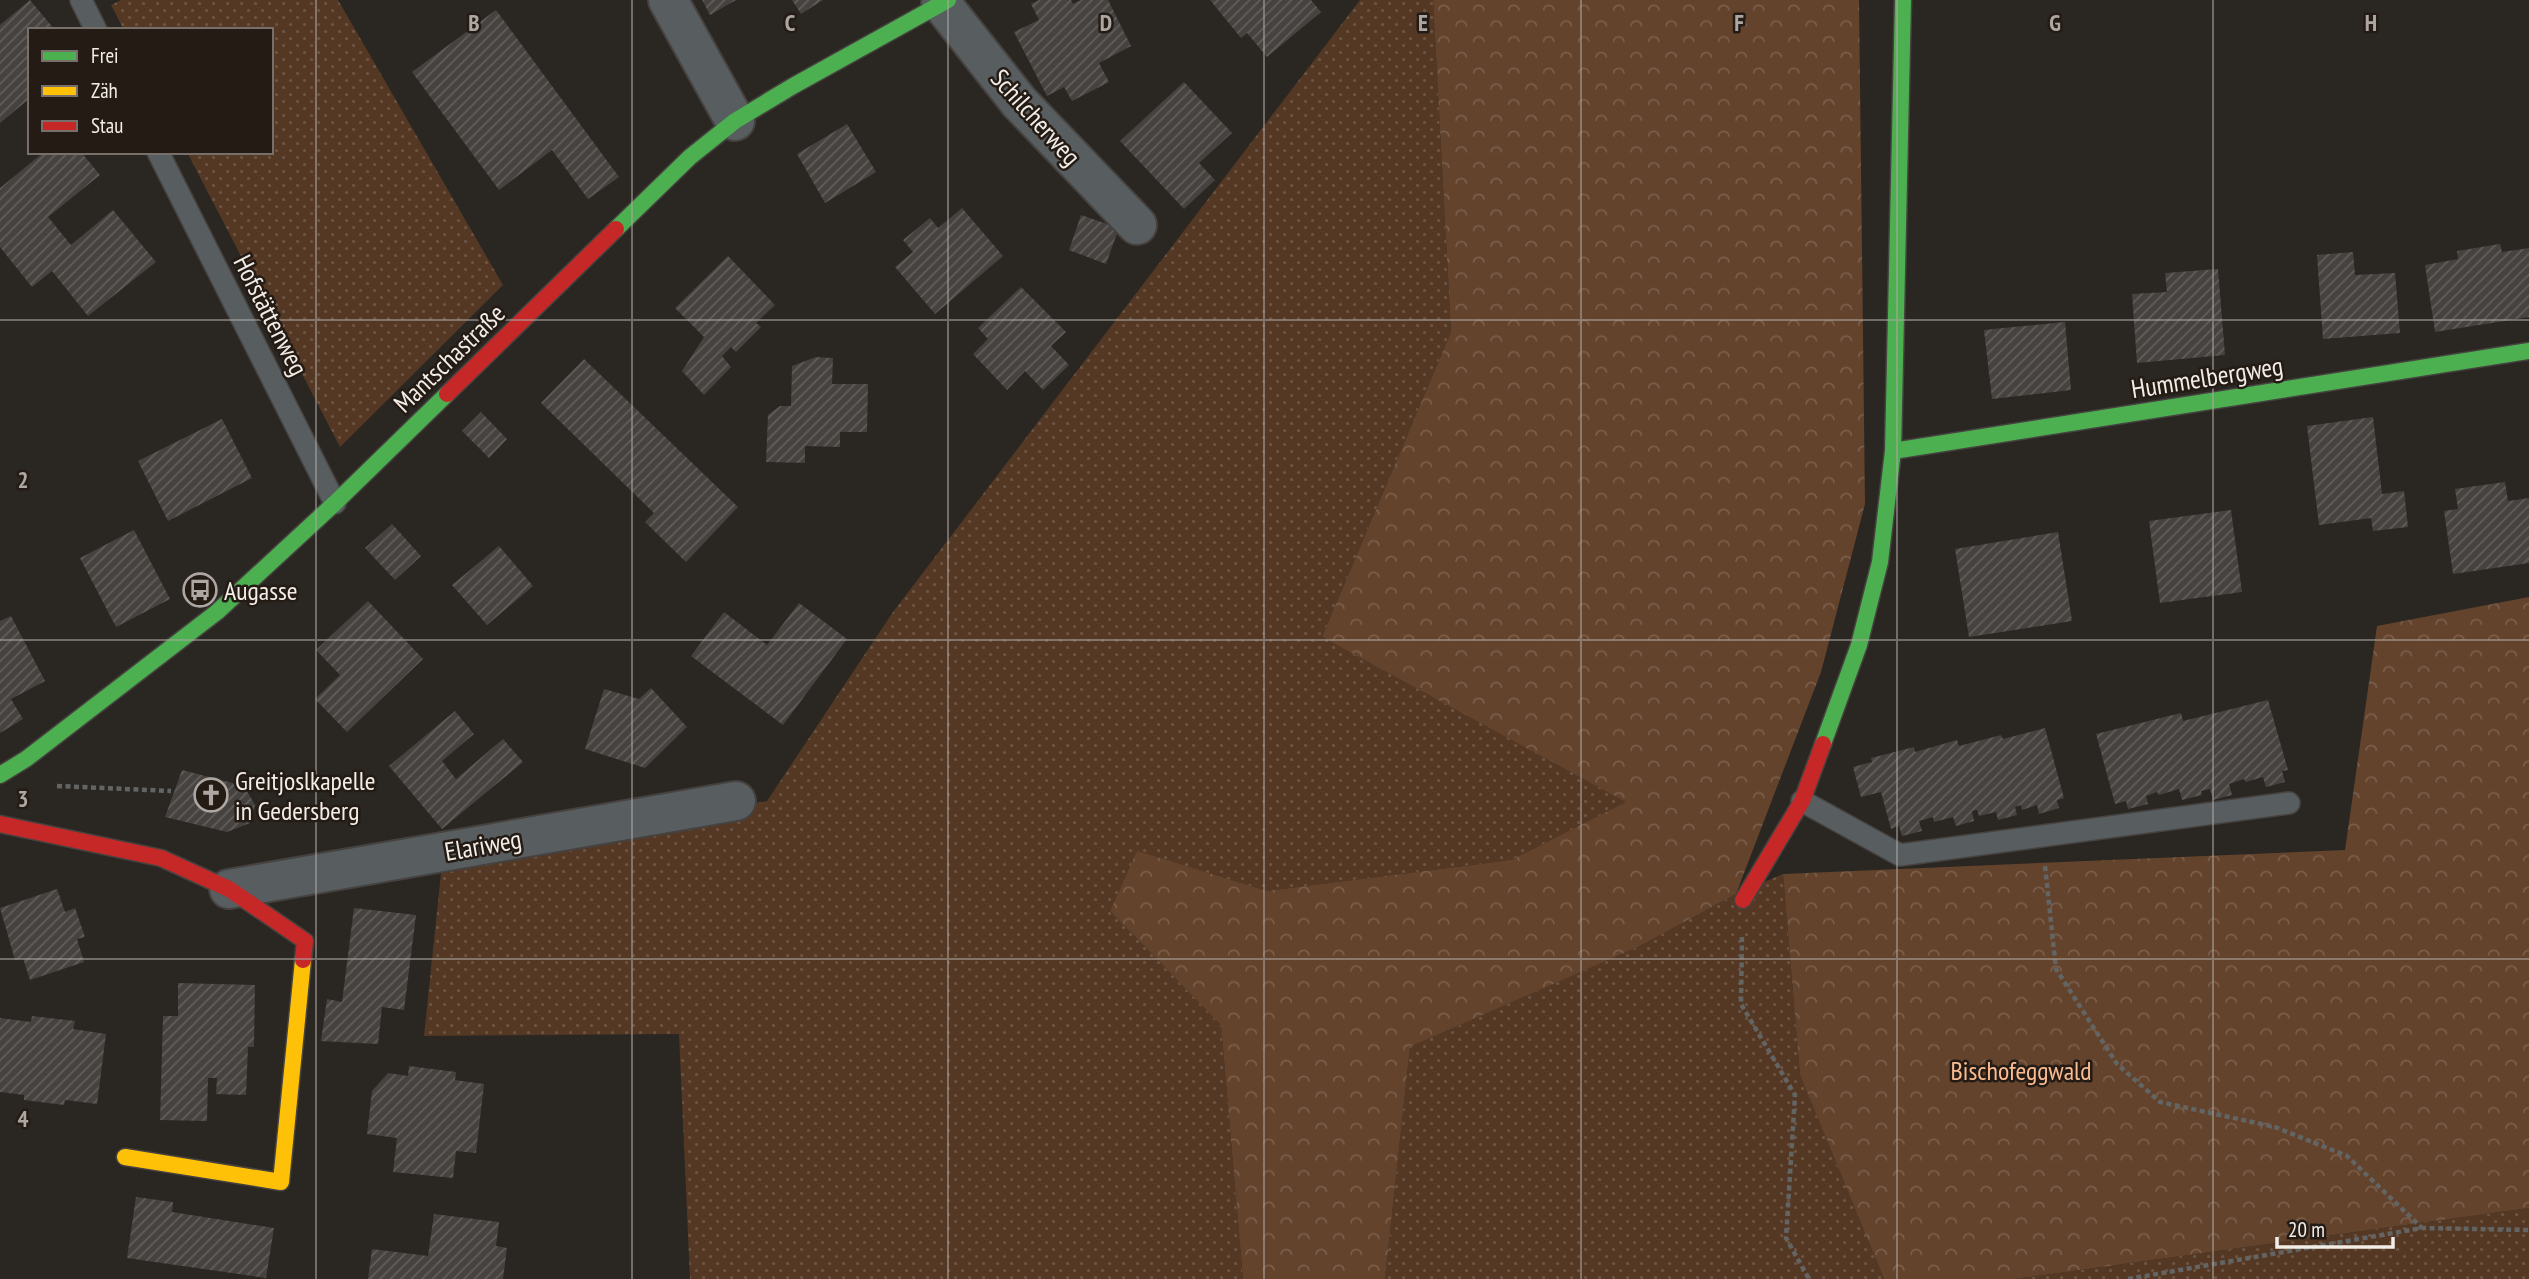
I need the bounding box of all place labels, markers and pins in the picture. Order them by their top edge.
bus stop icon: Augasse [181,571,219,609]
place label: Augasse [224,574,298,607]
place label: Greitjoslkapelle in Gedersberg [235,764,376,827]
church icon: Greitjoslkapelle in Gedersberg [192,776,230,814]

